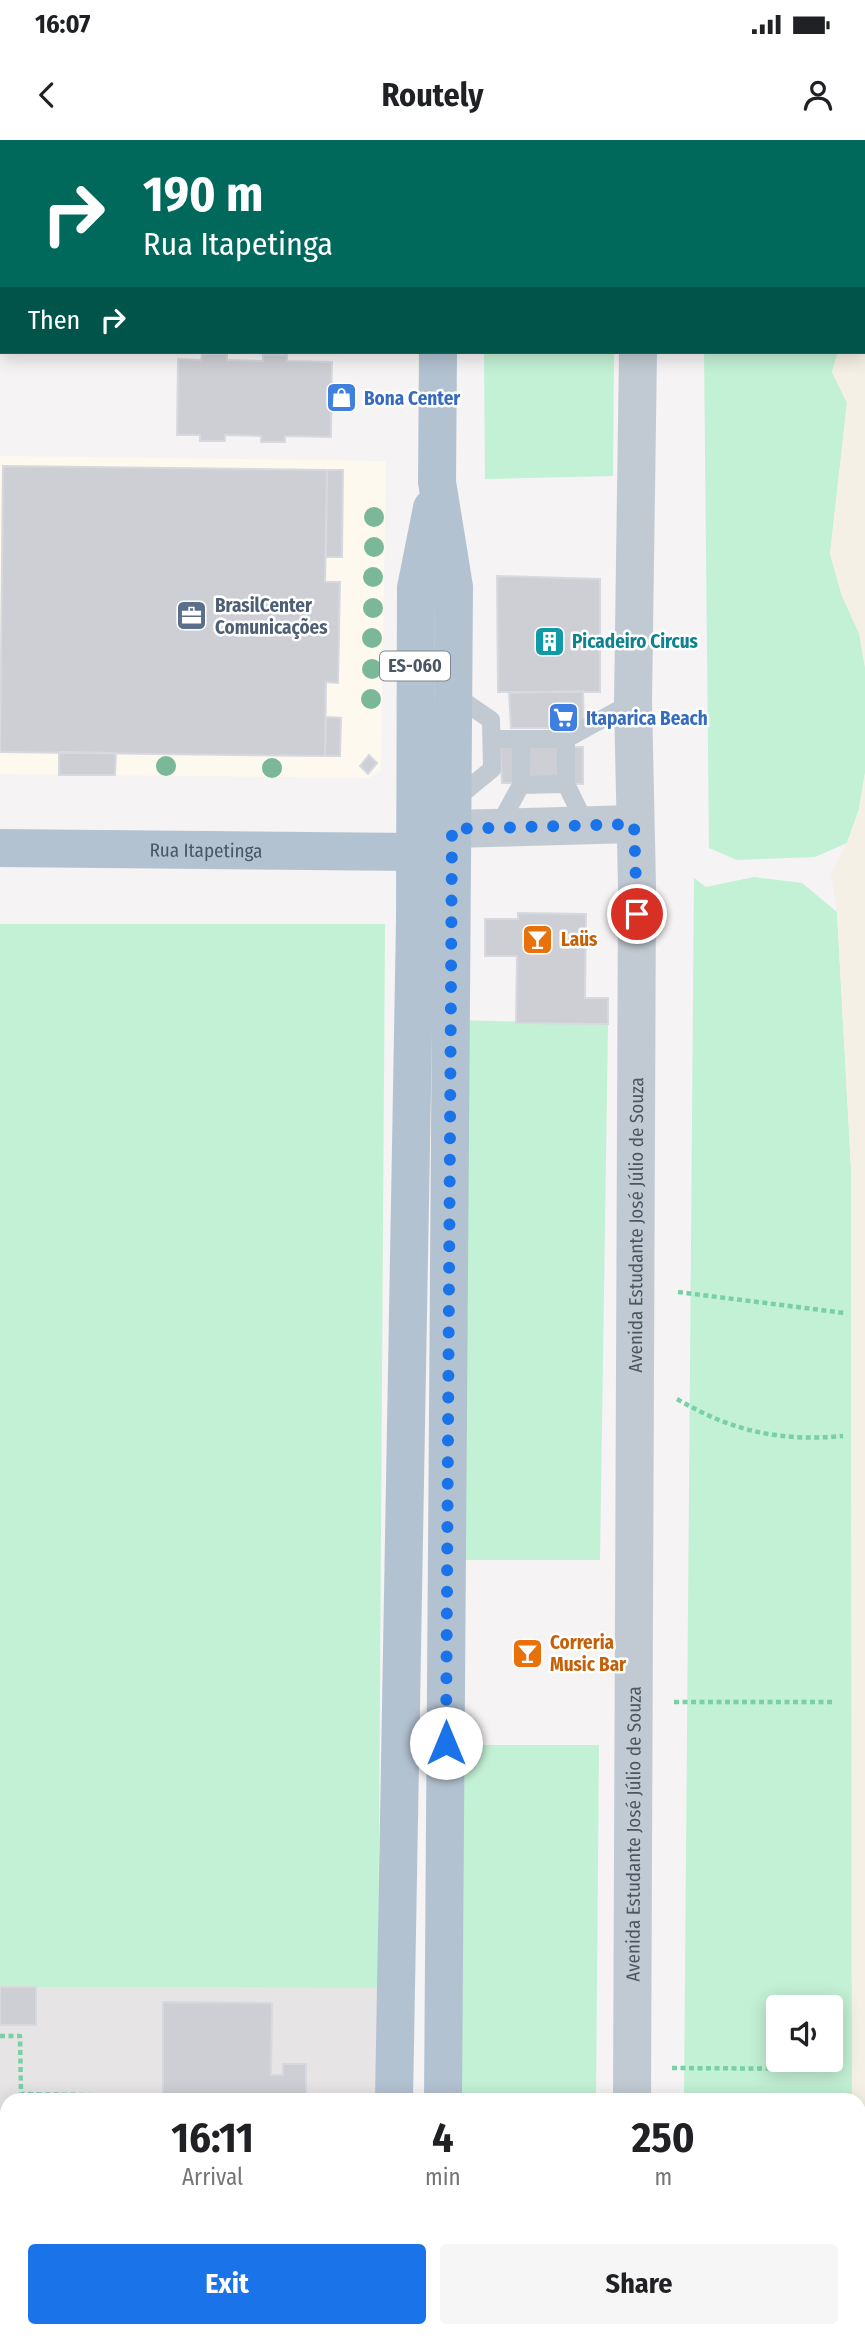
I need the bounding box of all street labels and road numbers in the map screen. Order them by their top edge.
road number: ES-060 [380,652,450,680]
street label: Rua Itapetinga [149,838,263,863]
street label: Avenida Estudante José Júlio de Souza [624,1077,648,1373]
street label: Avenida Estudante José Júlio de Souza [621,1686,646,1982]

